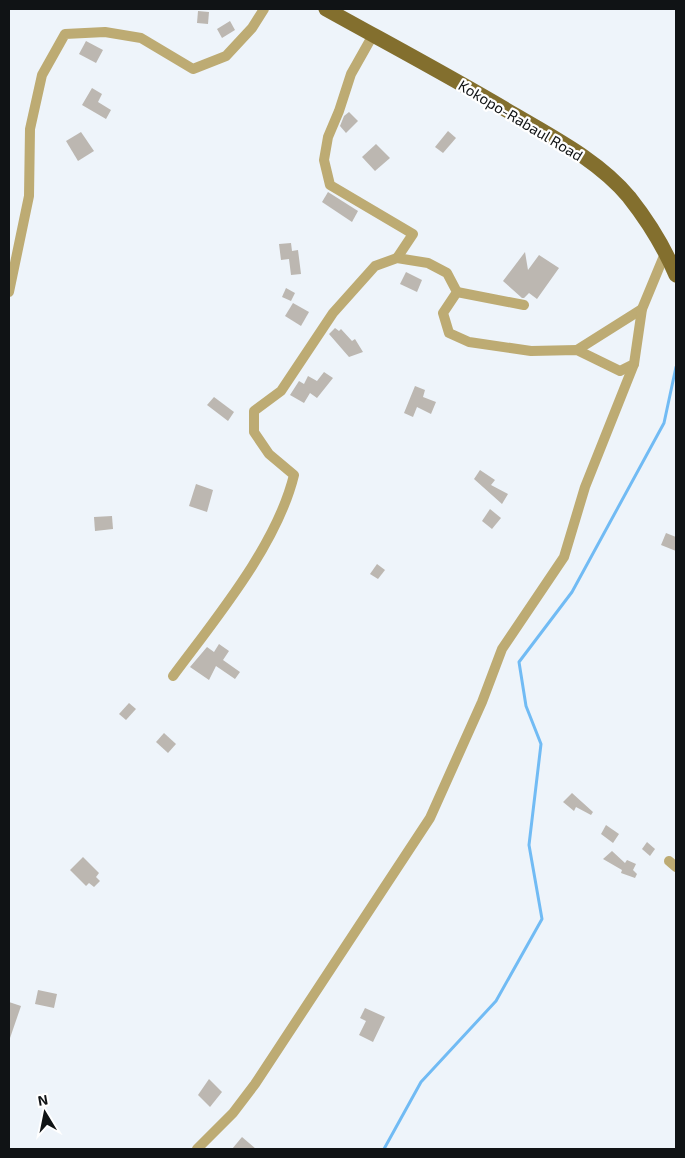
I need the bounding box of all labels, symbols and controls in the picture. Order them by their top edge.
street label: Kokopo-Rabaul Road [456,76,586,164]
north arrow [20,1088,70,1138]
text: N [36,1090,49,1109]

